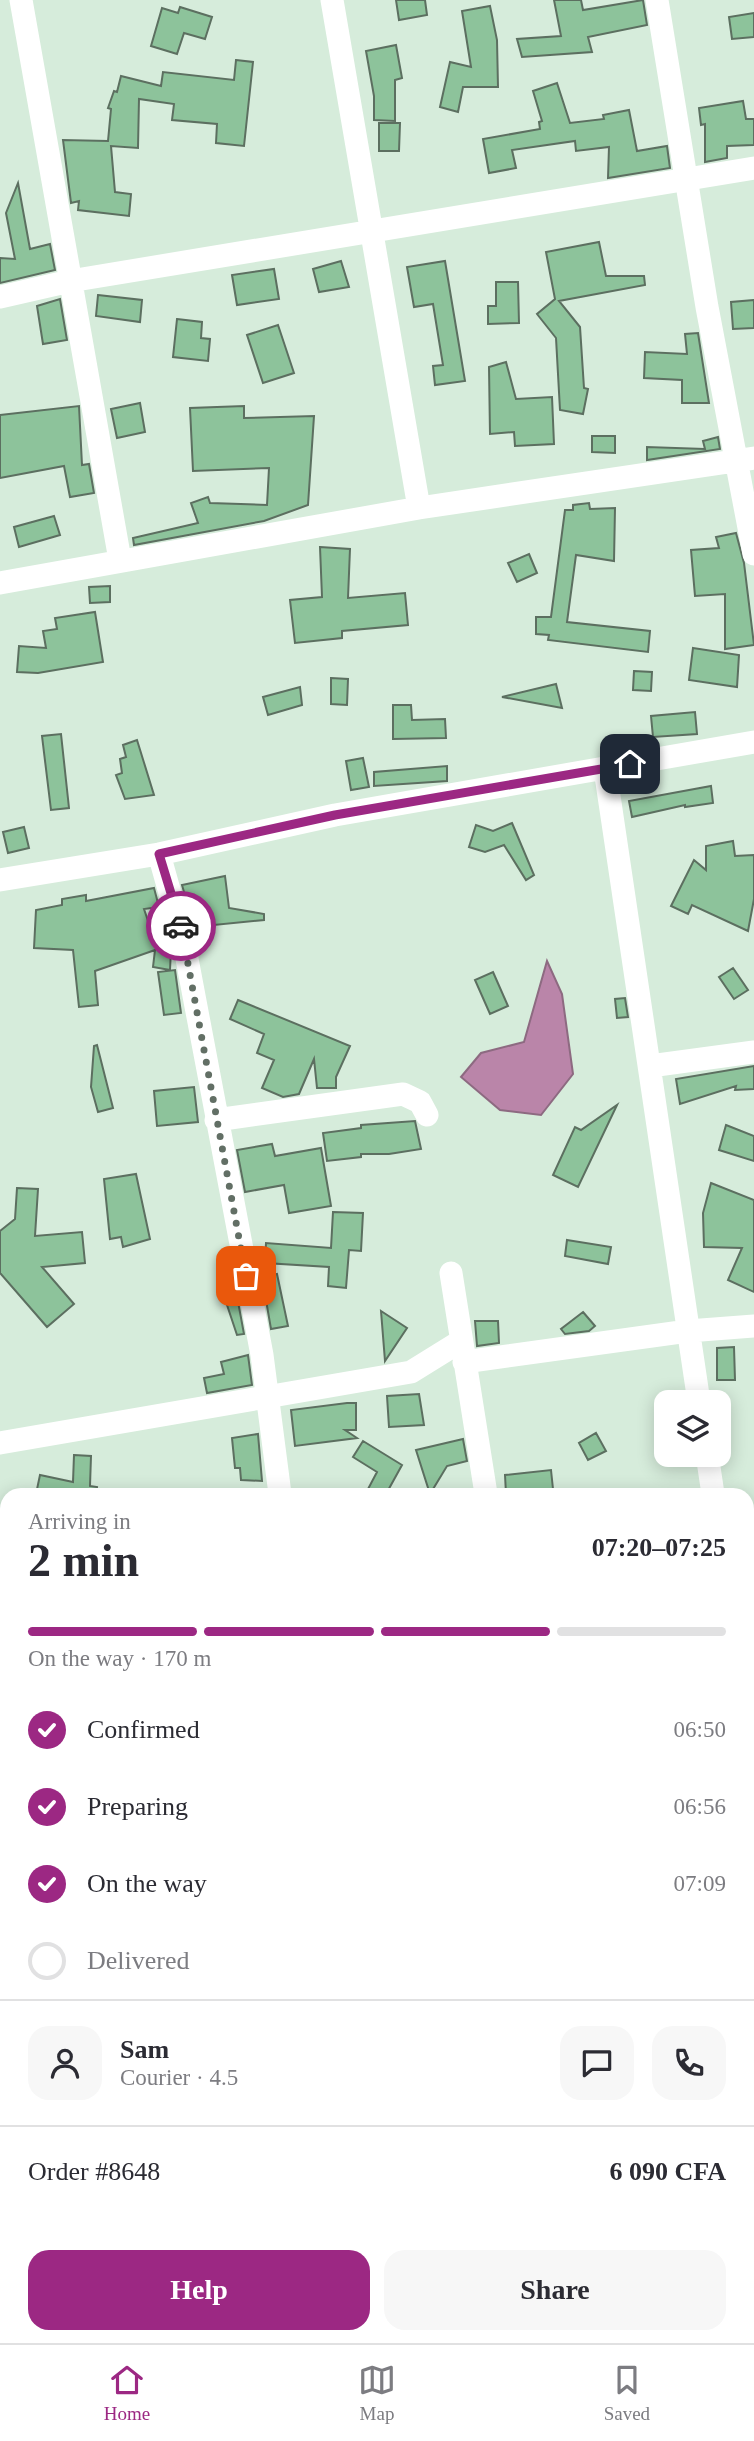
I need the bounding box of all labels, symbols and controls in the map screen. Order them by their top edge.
pin [600,734,660,794]
icon: home [611,745,649,783]
courier [146,891,216,961]
icon: car [162,907,200,945]
pin [216,1246,276,1306]
icon: bag [227,1257,265,1295]
map controls [654,1390,731,1467]
button: layers [654,1390,731,1467]
text: Arriving in [28,1509,131,1534]
text: 07:20–07:25 [592,1533,726,1562]
text: 2 min [28,1535,139,1586]
text: On the way · 170 m [28,1646,211,1671]
icon: check [28,1711,66,1749]
text: Confirmed [87,1715,200,1744]
text: 06:50 [674,1717,726,1742]
icon: check [28,1788,66,1826]
text: Preparing [87,1792,188,1821]
text: 06:56 [674,1794,726,1819]
icon: check [28,1865,66,1903]
text: On the way [87,1869,207,1898]
text: 07:09 [674,1871,726,1896]
text: Delivered [87,1946,190,1975]
button: person [28,2026,102,2100]
button: chat [560,2026,634,2100]
button: phone [652,2026,726,2100]
text: Sam [120,2035,169,2064]
text: Courier · 4.5 [120,2065,238,2090]
text: Order #8648 [28,2157,160,2186]
text: 6 090 CFA [609,2157,726,2186]
button: Help [28,2250,370,2330]
button: Share [384,2250,726,2330]
tab: Home [104,2361,150,2425]
tab: Map [358,2361,396,2425]
tab: Saved [604,2361,650,2425]

